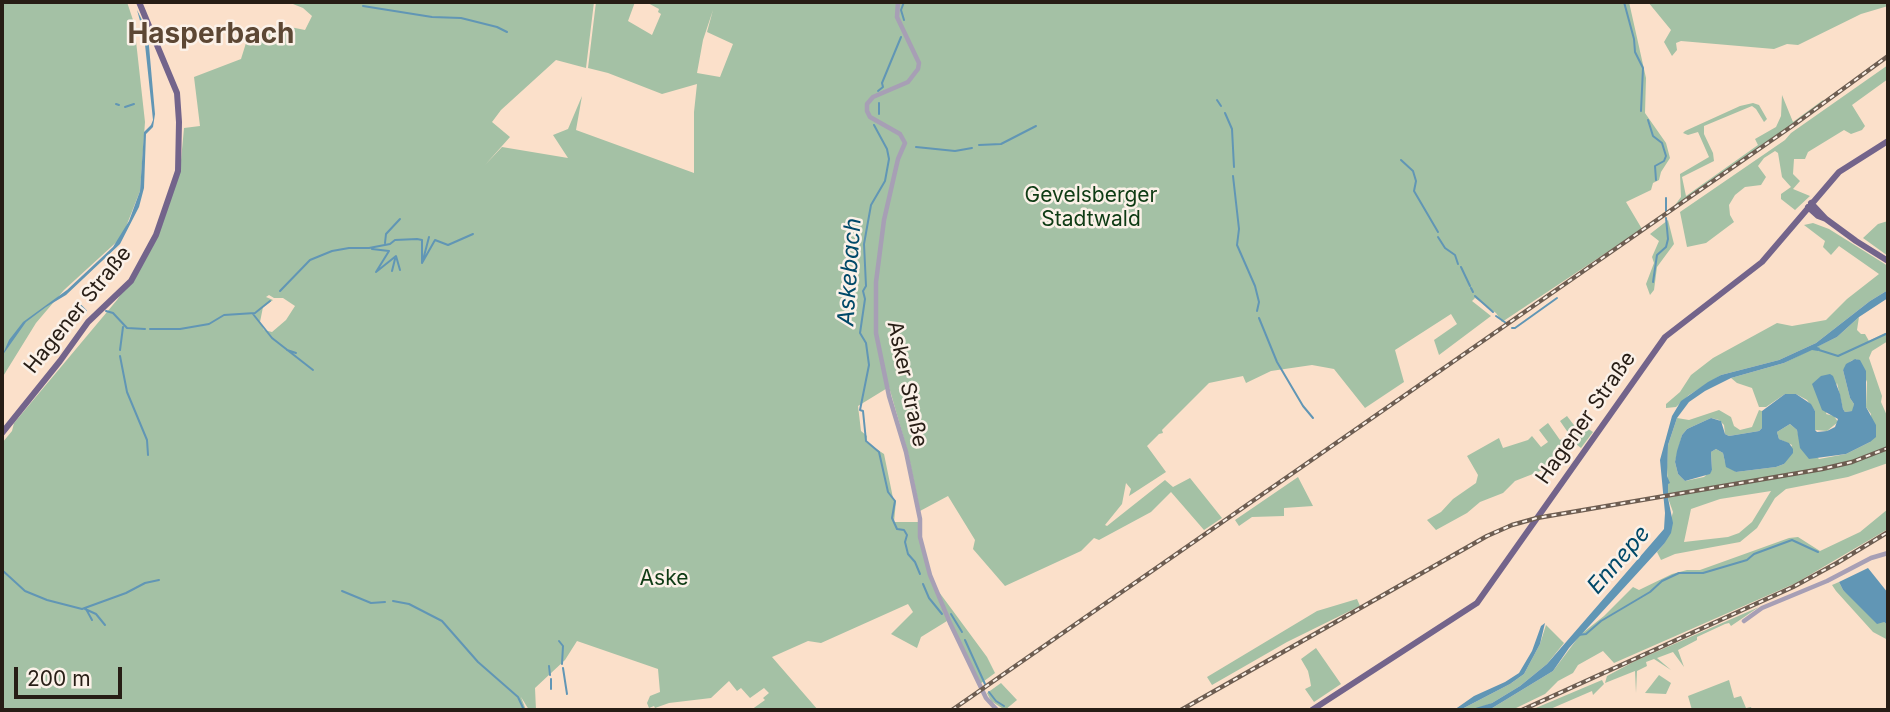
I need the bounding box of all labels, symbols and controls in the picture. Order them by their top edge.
district label: Hasperbach [127,18,295,52]
park label: Gevelsberger Stadtwald [1025,183,1157,233]
water label: Askebach [832,217,868,327]
street label: Hagener Straße [19,241,137,379]
street label: Asker Straße [881,319,933,449]
street label: Hagener Straße [1531,347,1641,489]
water label: Ennepe [1582,520,1656,600]
park label: Aske [640,566,688,592]
scale bar [18,652,126,696]
text: 200 m [27,666,91,691]

